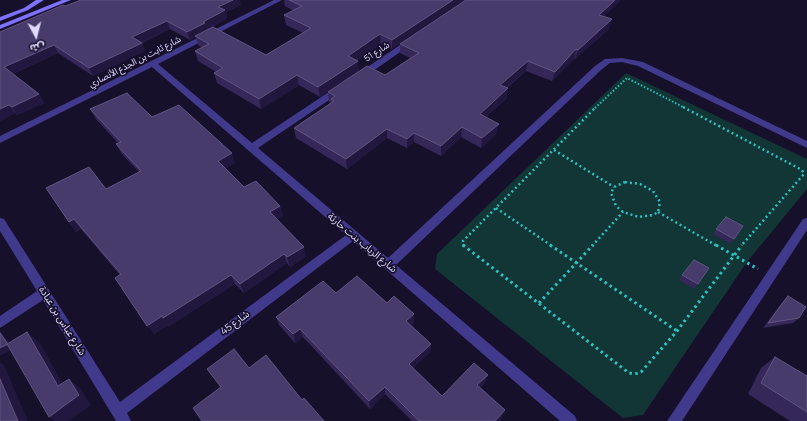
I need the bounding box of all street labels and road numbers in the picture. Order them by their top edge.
street label: شارع ثابت بن الجذع الأنصاري [87,34,183,90]
street label: شارع 51 [362,40,392,64]
street label: شارع الرباب بنت حارثة [325,211,399,275]
street label: شارع عباس بن عبادة [36,284,88,358]
street label: شارع 45 [218,308,252,338]

